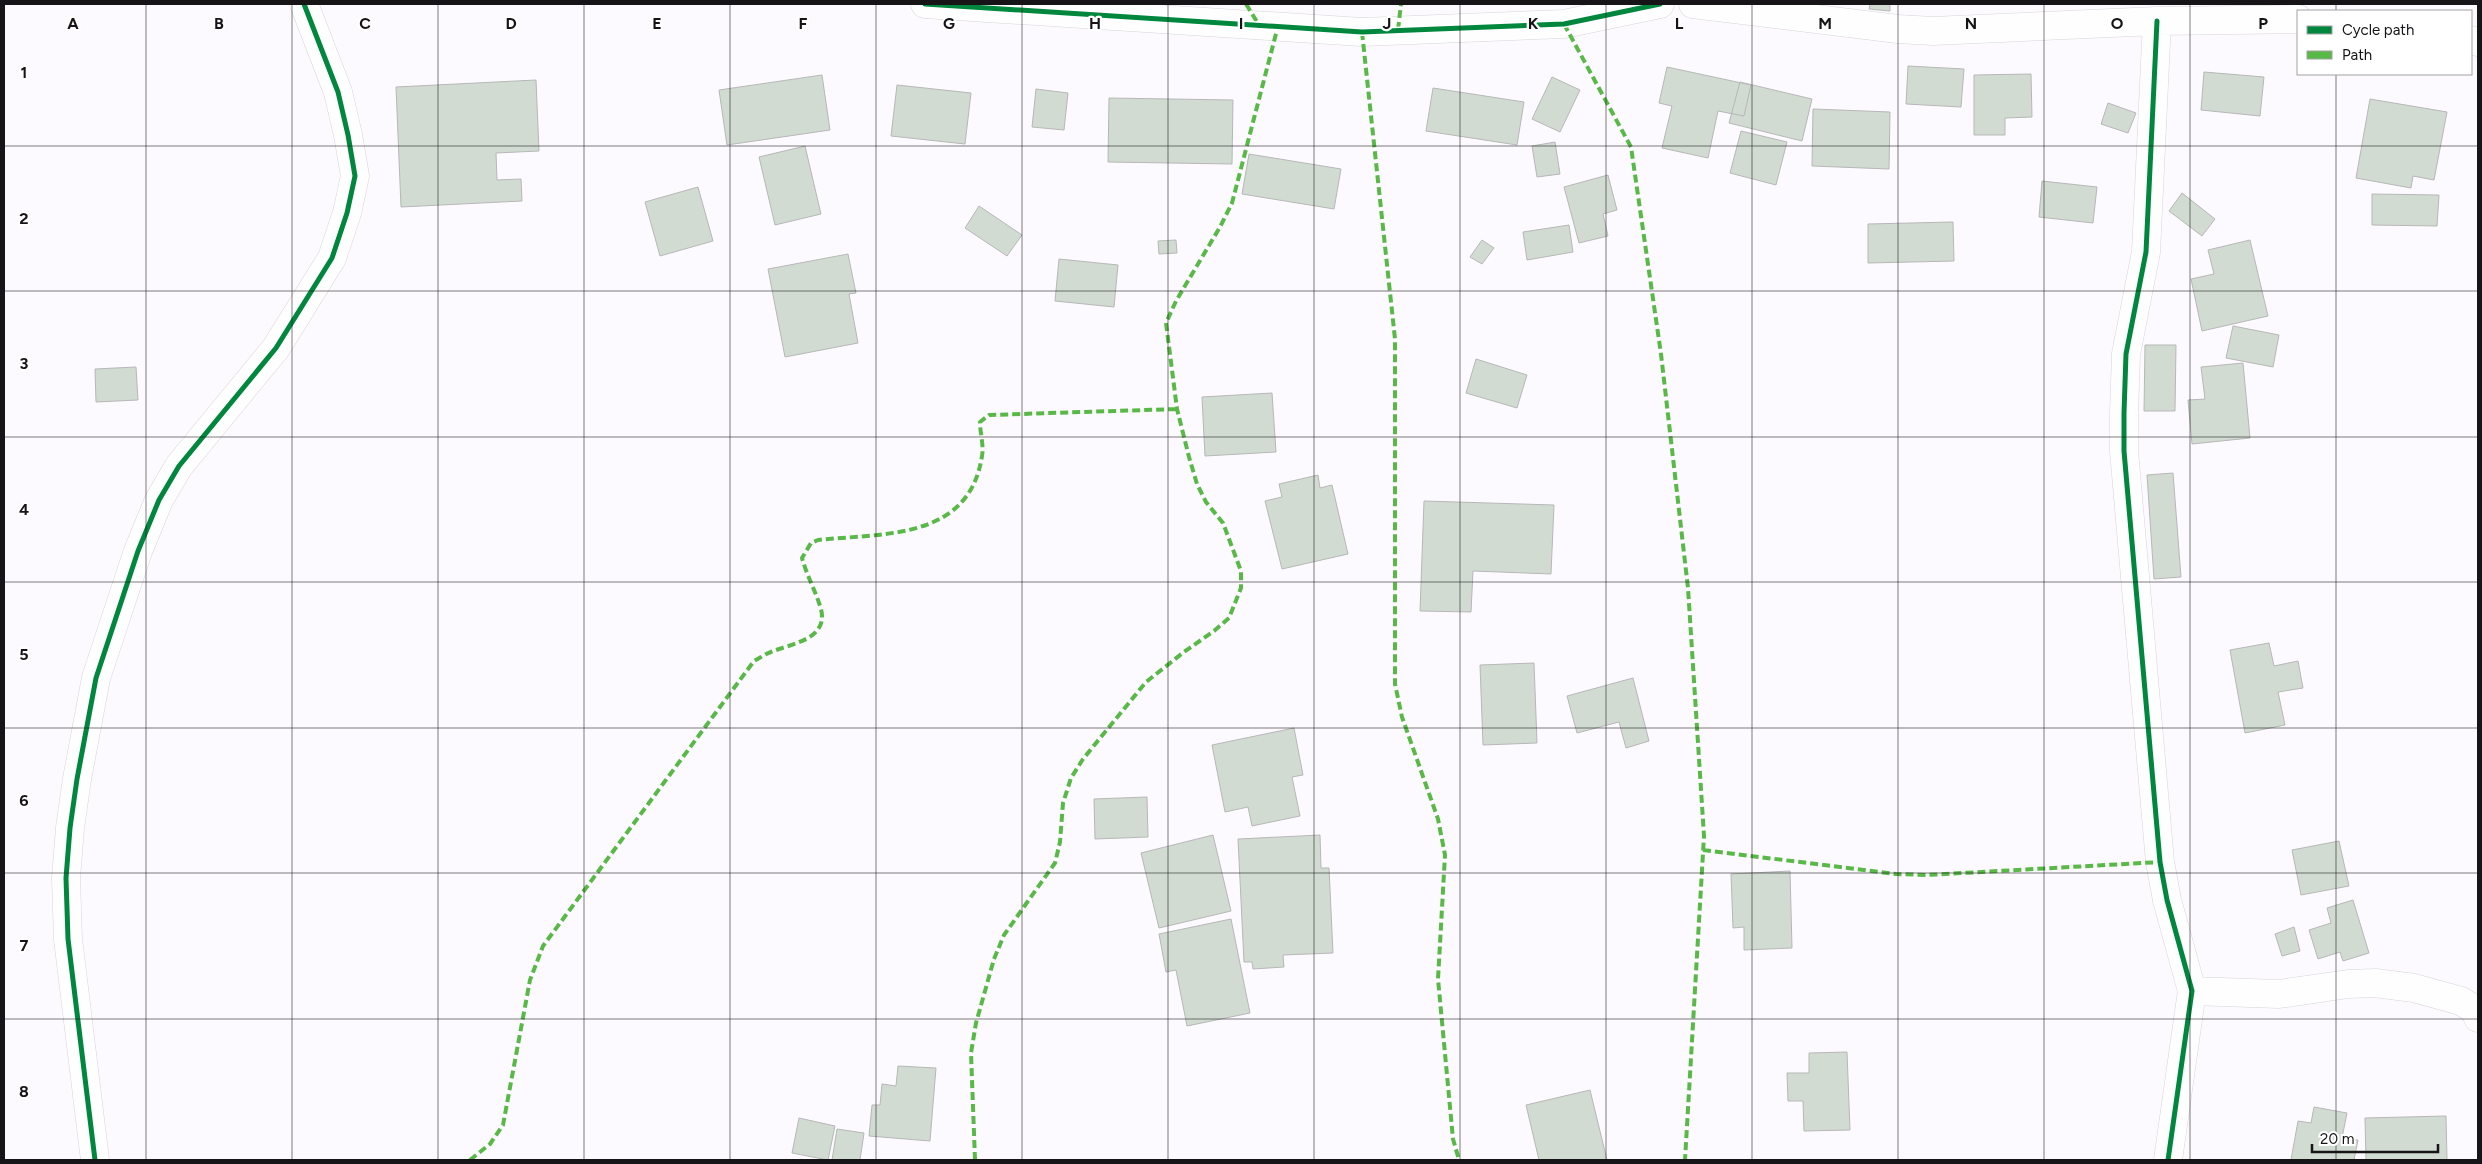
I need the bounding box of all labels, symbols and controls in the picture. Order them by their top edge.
legend [2297,10,2472,75]
text: A [67,14,79,33]
text: B [214,14,224,33]
text: C [359,14,371,33]
text: D [505,14,517,33]
text: E [652,14,662,33]
text: F [799,14,808,33]
text: G [943,14,955,33]
text: H [1089,14,1101,33]
text: I [1239,14,1243,33]
text: J [1383,14,1391,33]
text: K [1528,14,1539,33]
text: L [1675,14,1684,33]
text: M [1818,14,1832,33]
text: N [1965,14,1977,33]
text: O [2111,14,2124,33]
text: P [2258,14,2268,33]
text: Cycle path [2342,21,2414,39]
text: Path [2342,46,2372,64]
text: 1 [21,63,27,82]
text: 2 [19,209,29,228]
text: 3 [20,354,29,373]
text: 4 [19,500,29,519]
text: 5 [19,645,29,664]
text: 6 [19,791,29,810]
text: 7 [20,936,29,955]
text: 8 [19,1082,29,1101]
scale bar [2312,1122,2438,1154]
text: 20 m [2320,1130,2354,1148]

